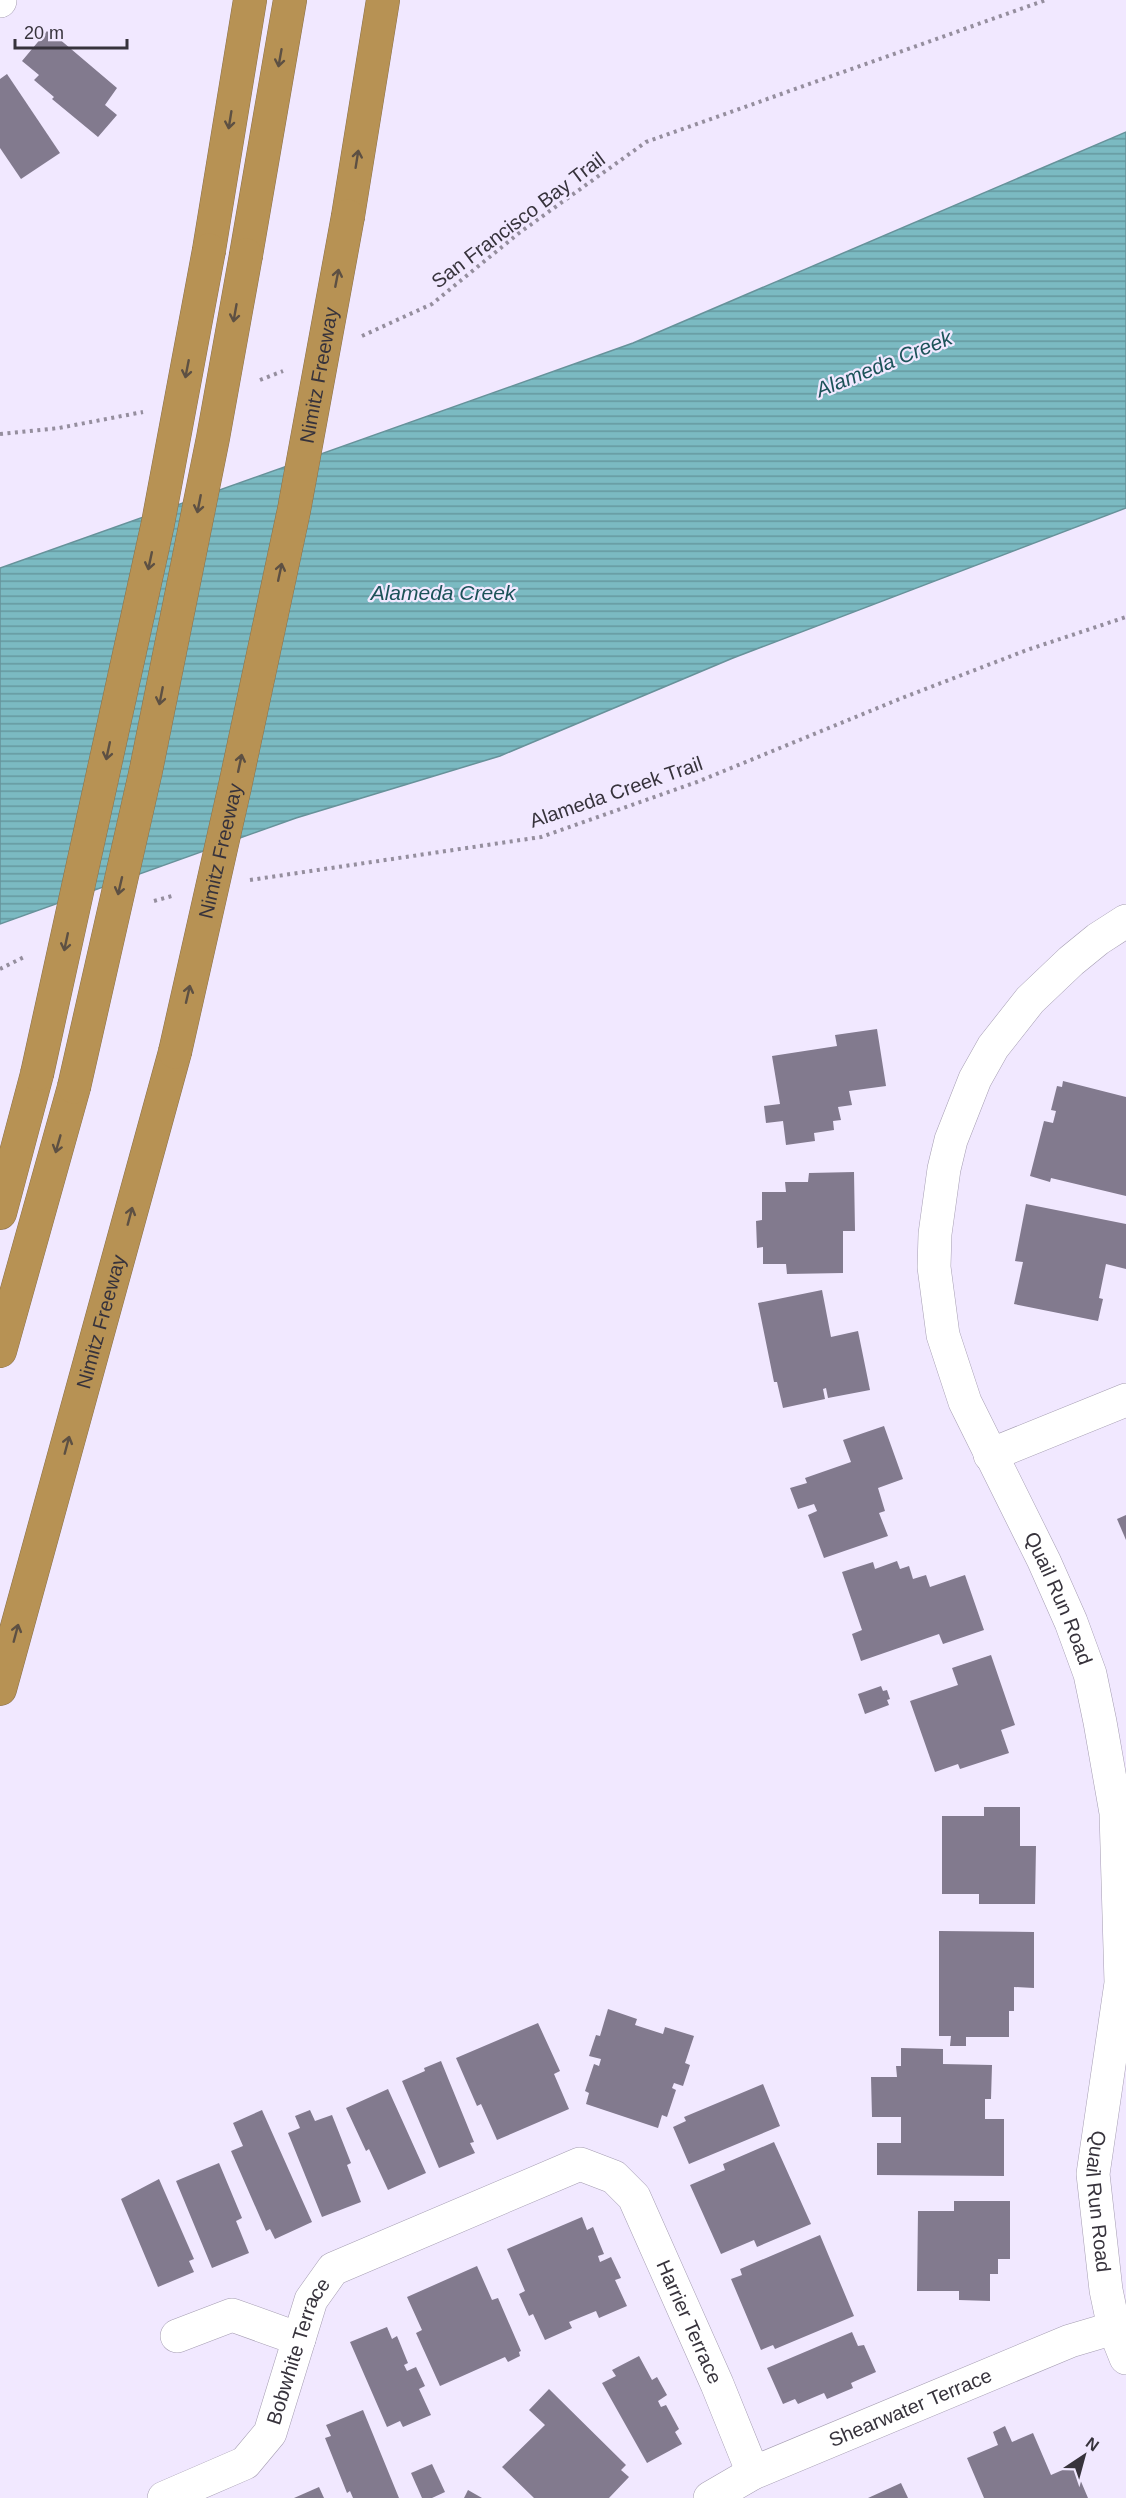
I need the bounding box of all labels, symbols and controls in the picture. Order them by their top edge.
scale bar [15,12,128,50]
text: 20 m [24,23,64,43]
one-way arrow [274,47,285,67]
one-way arrow [225,110,236,129]
street label: San Francisco Bay Trail [427,148,609,292]
one-way arrow [352,149,363,169]
one-way arrow [331,268,342,288]
one-way arrow [230,302,241,322]
street label: Nimitz Freeway [295,305,342,445]
water label: Alameda Creek [811,325,957,402]
one-way arrow [181,359,192,379]
one-way arrow [193,494,204,514]
one-way arrow [143,551,155,570]
one-way arrow [275,563,286,583]
water label: Alameda Creek [369,581,517,604]
one-way arrow [155,685,166,705]
one-way arrow [102,741,113,760]
street label: Alameda Creek Trail [527,752,705,832]
one-way arrow [235,754,246,773]
street label: Nimitz Freeway [194,781,246,921]
one-way arrow [113,876,125,895]
one-way arrow [60,932,72,951]
one-way arrow [183,985,194,1005]
one-way arrow [52,1134,63,1153]
one-way arrow [125,1207,136,1226]
street label: Nimitz Freeway [72,1252,130,1391]
one-way arrow [62,1436,73,1455]
street label: Quail Run Road [1020,1528,1097,1668]
one-way arrow [10,1624,22,1643]
street label: Quail Run Road [1082,2129,1115,2273]
street label: Harrier Terrace [652,2256,726,2387]
street label: Bobwhite Terrace [262,2274,334,2427]
street label: Shearwater Terrace [826,2364,995,2451]
north arrow [1054,2426,1114,2486]
text: N [1083,2434,1102,2455]

